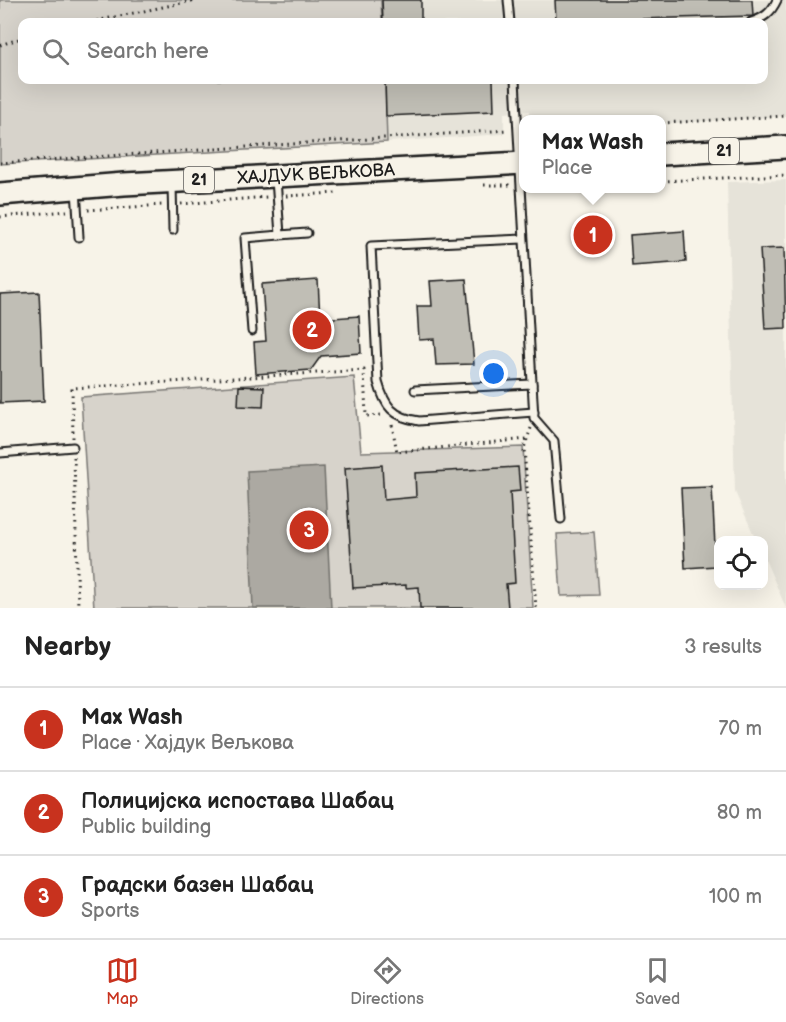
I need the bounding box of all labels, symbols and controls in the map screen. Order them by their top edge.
search box [18,18,768,84]
icon: search [39,35,72,68]
text: Search here [87,38,209,65]
popup [519,115,666,193]
text: Max Wash [542,129,643,156]
road number: 21 [709,138,739,164]
text: Place [542,156,592,180]
street label: ХАЈДУК ВЕЉКОВА [237,159,396,189]
road number: 21 [184,167,214,193]
pin: 1 [574,212,612,258]
pin: 2 [292,308,332,352]
your location [479,359,508,388]
pin: 3 [290,508,328,552]
map controls [714,536,768,590]
button: locate [714,536,768,590]
text: Nearby [24,632,111,663]
text: 3 results [684,635,762,659]
text: Max Wash [81,704,183,731]
text: 1 [39,717,48,741]
text: 70 m [718,717,762,741]
text: Place · Хајдук Вељкова [81,731,294,755]
text: Полицијска испостава Шабац [81,788,394,815]
text: 2 [38,801,49,825]
text: 80 m [717,801,762,825]
text: Public building [81,815,211,839]
text: Градски базен Шабац [81,872,314,899]
text: 3 [38,885,49,909]
text: 100 m [709,885,762,909]
text: Sports [81,899,139,923]
tab: Map [106,954,139,1009]
tab: Directions [350,954,424,1009]
tab: Saved [635,954,680,1009]

